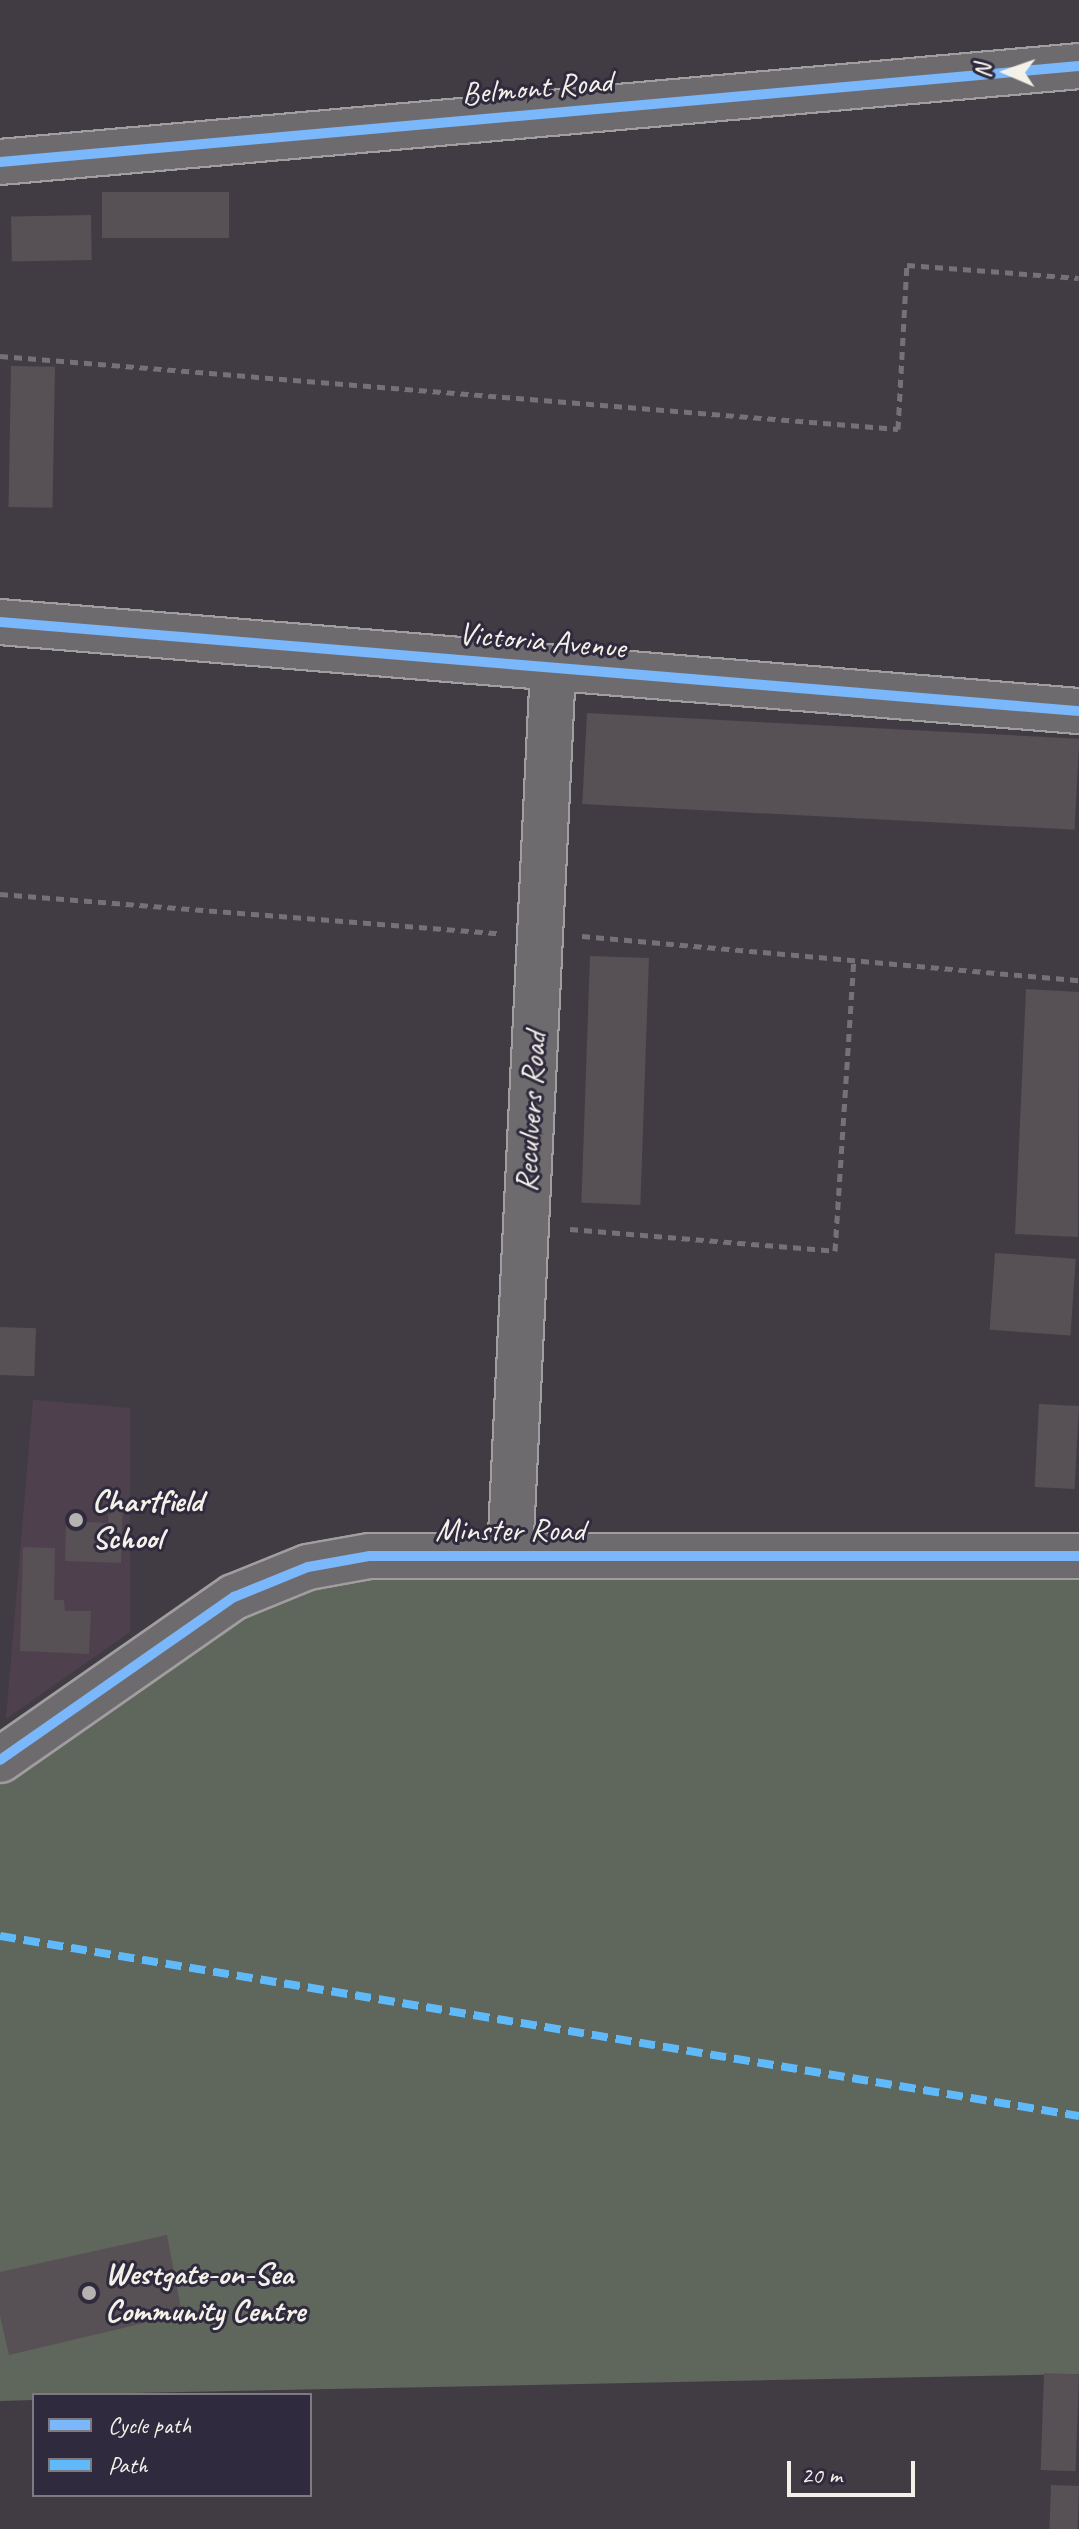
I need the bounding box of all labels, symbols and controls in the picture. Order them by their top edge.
north arrow [967,32,1047,112]
street label: Belmont Road [461,62,613,114]
text: N [969,64,997,78]
street label: Victoria Avenue [457,615,627,667]
street label: Reculvers Road [508,1031,554,1193]
place label: Chartfield School [92,1483,203,1558]
marker: Chartfield School [67,1511,85,1529]
street label: Minster Road [436,1511,584,1549]
place label: Westgate-on-Sea Community Centre [105,2256,305,2331]
marker: Westgate-on-Sea Community Centre [80,2284,98,2302]
legend [32,2393,312,2497]
text: Cycle path [108,2410,191,2440]
scale bar [791,2445,919,2495]
text: Path [108,2450,148,2480]
text: 20 m [801,2460,842,2490]

